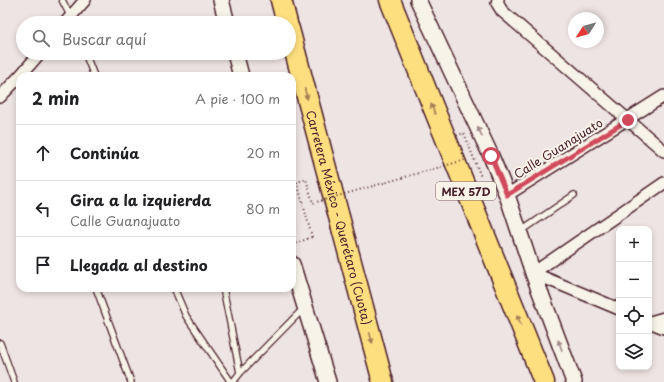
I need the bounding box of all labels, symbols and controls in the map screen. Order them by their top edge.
north arrow [568,12,604,48]
search box [16,16,296,60]
icon: search [30,27,52,49]
text: Buscar aquí [62,27,146,50]
text: 2 min [32,85,79,111]
one-way arrow [303,88,309,100]
text: A pie · 100 m [195,89,280,108]
one-way arrow [430,102,436,114]
street label: Carretera México - Querétaro (Cuota) [302,108,376,327]
route end [619,111,637,129]
street label: Calle Guanajuato [510,113,606,183]
one-way arrow [477,127,483,138]
text: Continúa [70,141,139,164]
icon: ahead [32,142,54,164]
text: 20 m [246,143,280,162]
route start [482,147,500,165]
road number: MEX 57D [436,182,496,200]
text: Gira a la izquierda [70,188,211,211]
icon: left [32,198,54,220]
text: 80 m [246,199,280,218]
text: Calle Guanajuato [70,211,180,230]
map controls [616,226,652,370]
button: + [616,226,652,262]
text: Llegada al destino [70,253,208,276]
icon: arrive [32,254,54,276]
button: − [616,262,652,298]
button: locate [616,298,652,334]
one-way arrow [516,314,522,325]
one-way arrow [368,332,374,344]
button: layers [616,334,652,370]
one-way arrow [557,339,563,351]

